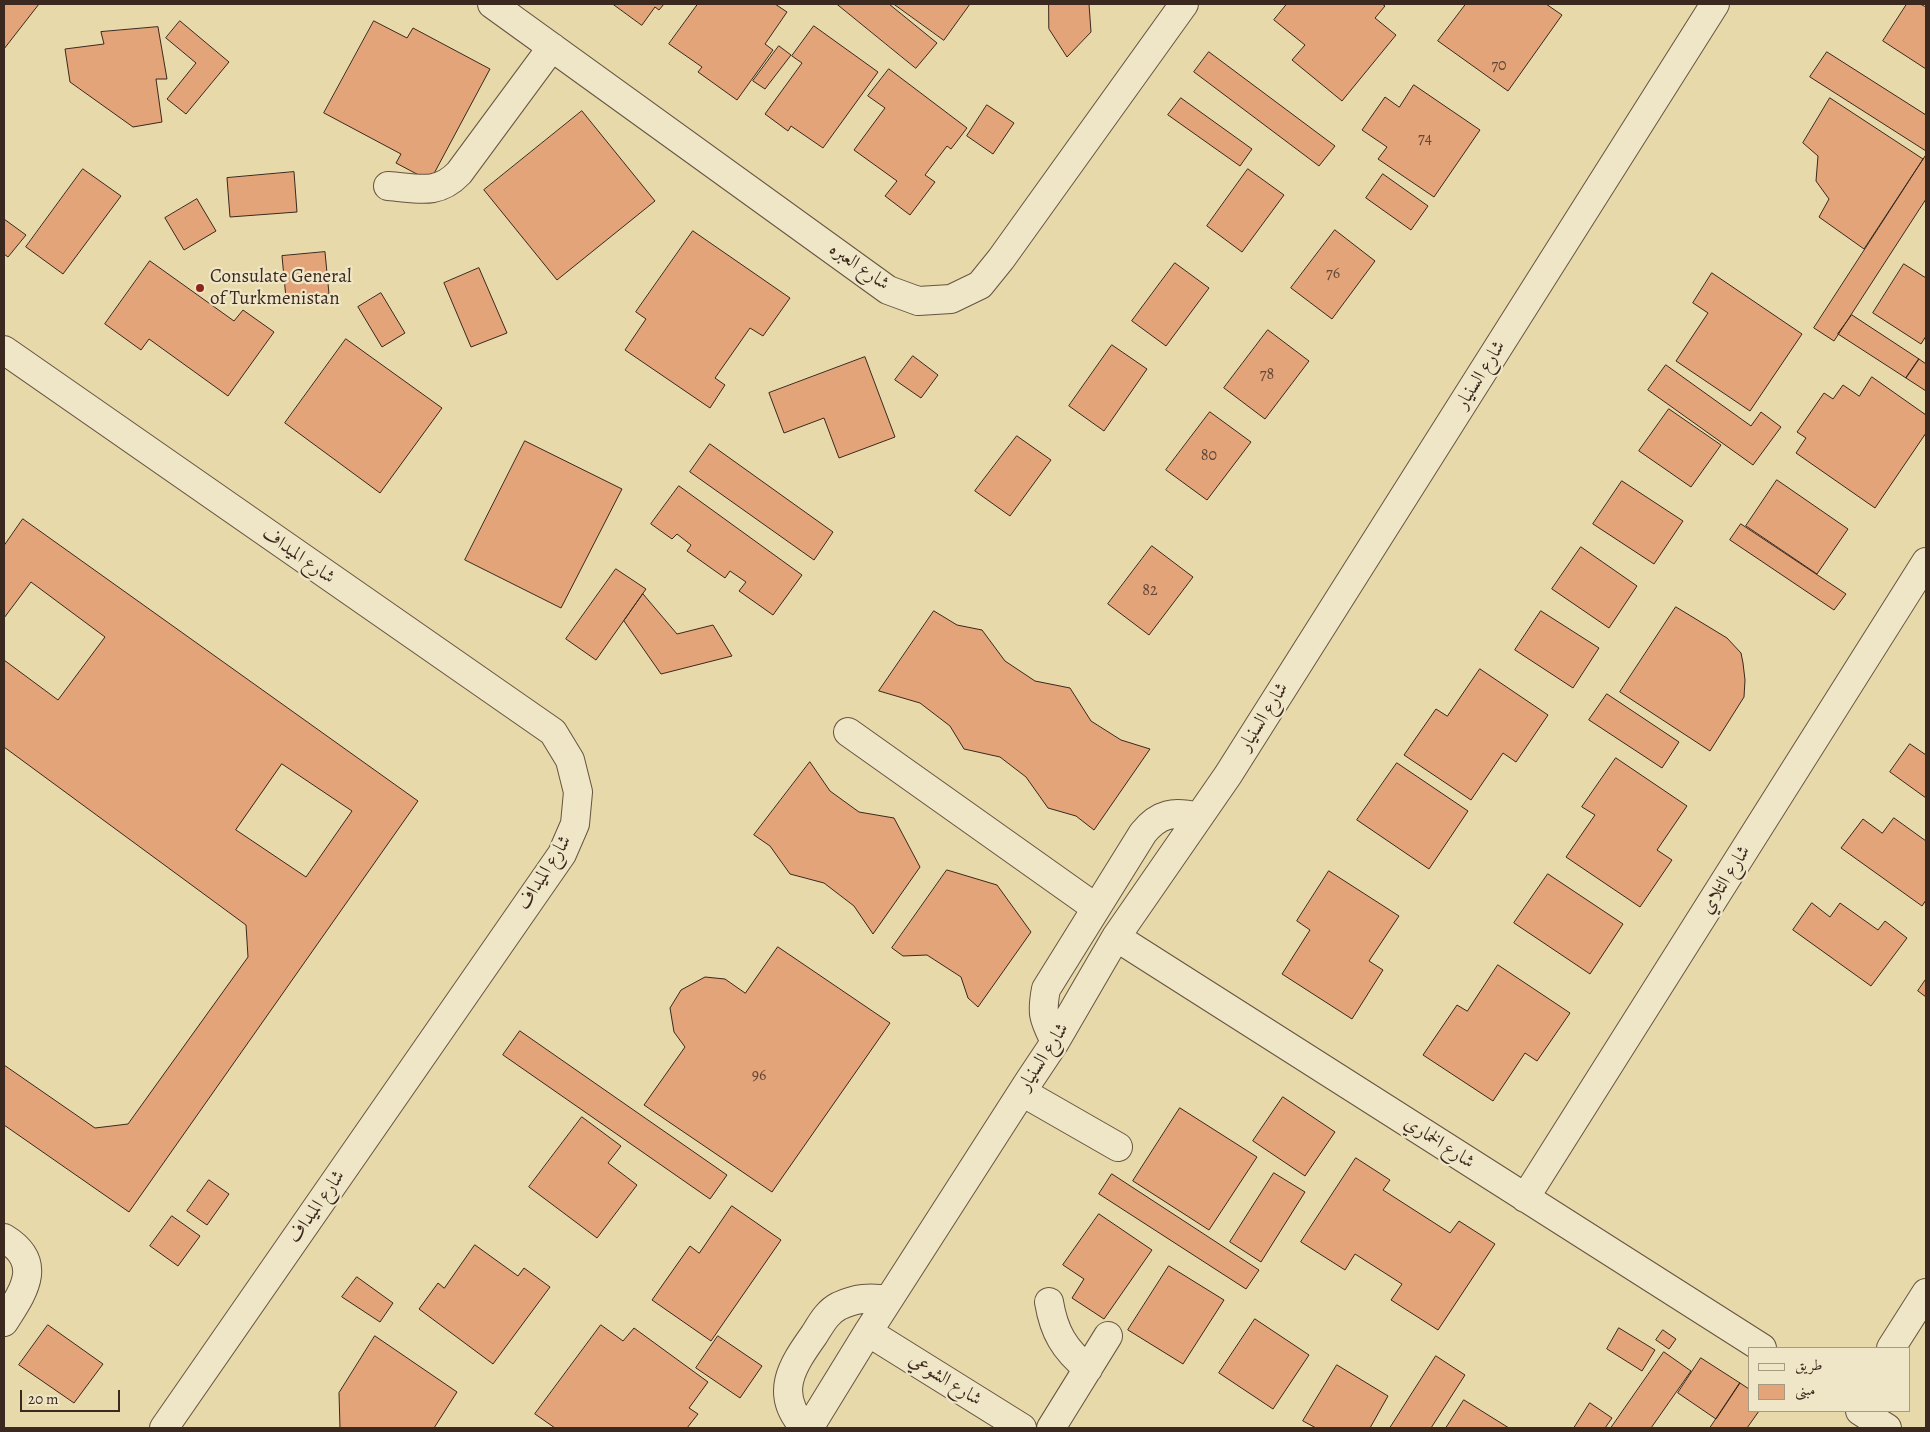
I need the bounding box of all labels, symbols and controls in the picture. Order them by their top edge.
house number: 70 [1491,56,1507,76]
house number: 74 [1418,129,1432,149]
street label: شارع العبره [824,238,894,296]
house number: 76 [1326,264,1340,284]
place label: Consulate General of Turkmenistan [210,266,352,310]
marker: Consulate General of Turkmenistan [194,282,206,294]
street label: شارع السنيار [1451,337,1511,413]
house number: 78 [1260,365,1274,385]
house number: 80 [1201,446,1217,466]
street label: شارع الميداف [257,523,339,589]
house number: 82 [1142,581,1158,601]
street label: شارع السنيار [1234,679,1294,755]
street label: شارع الميداف [513,831,577,915]
street label: شارع التلاي [1696,842,1756,918]
street label: شارع السنيار [1014,1019,1074,1095]
house number: 96 [752,1066,766,1086]
street label: شارع الخماري [1399,1112,1479,1174]
street label: شارع الميداف [284,1166,350,1248]
legend [1748,1347,1910,1412]
street label: شارع الشوعي [904,1349,986,1411]
text: طريق [1795,1355,1822,1375]
scale bar [22,1380,122,1412]
text: مبنى [1795,1380,1815,1400]
text: 20 m [28,1389,59,1409]

